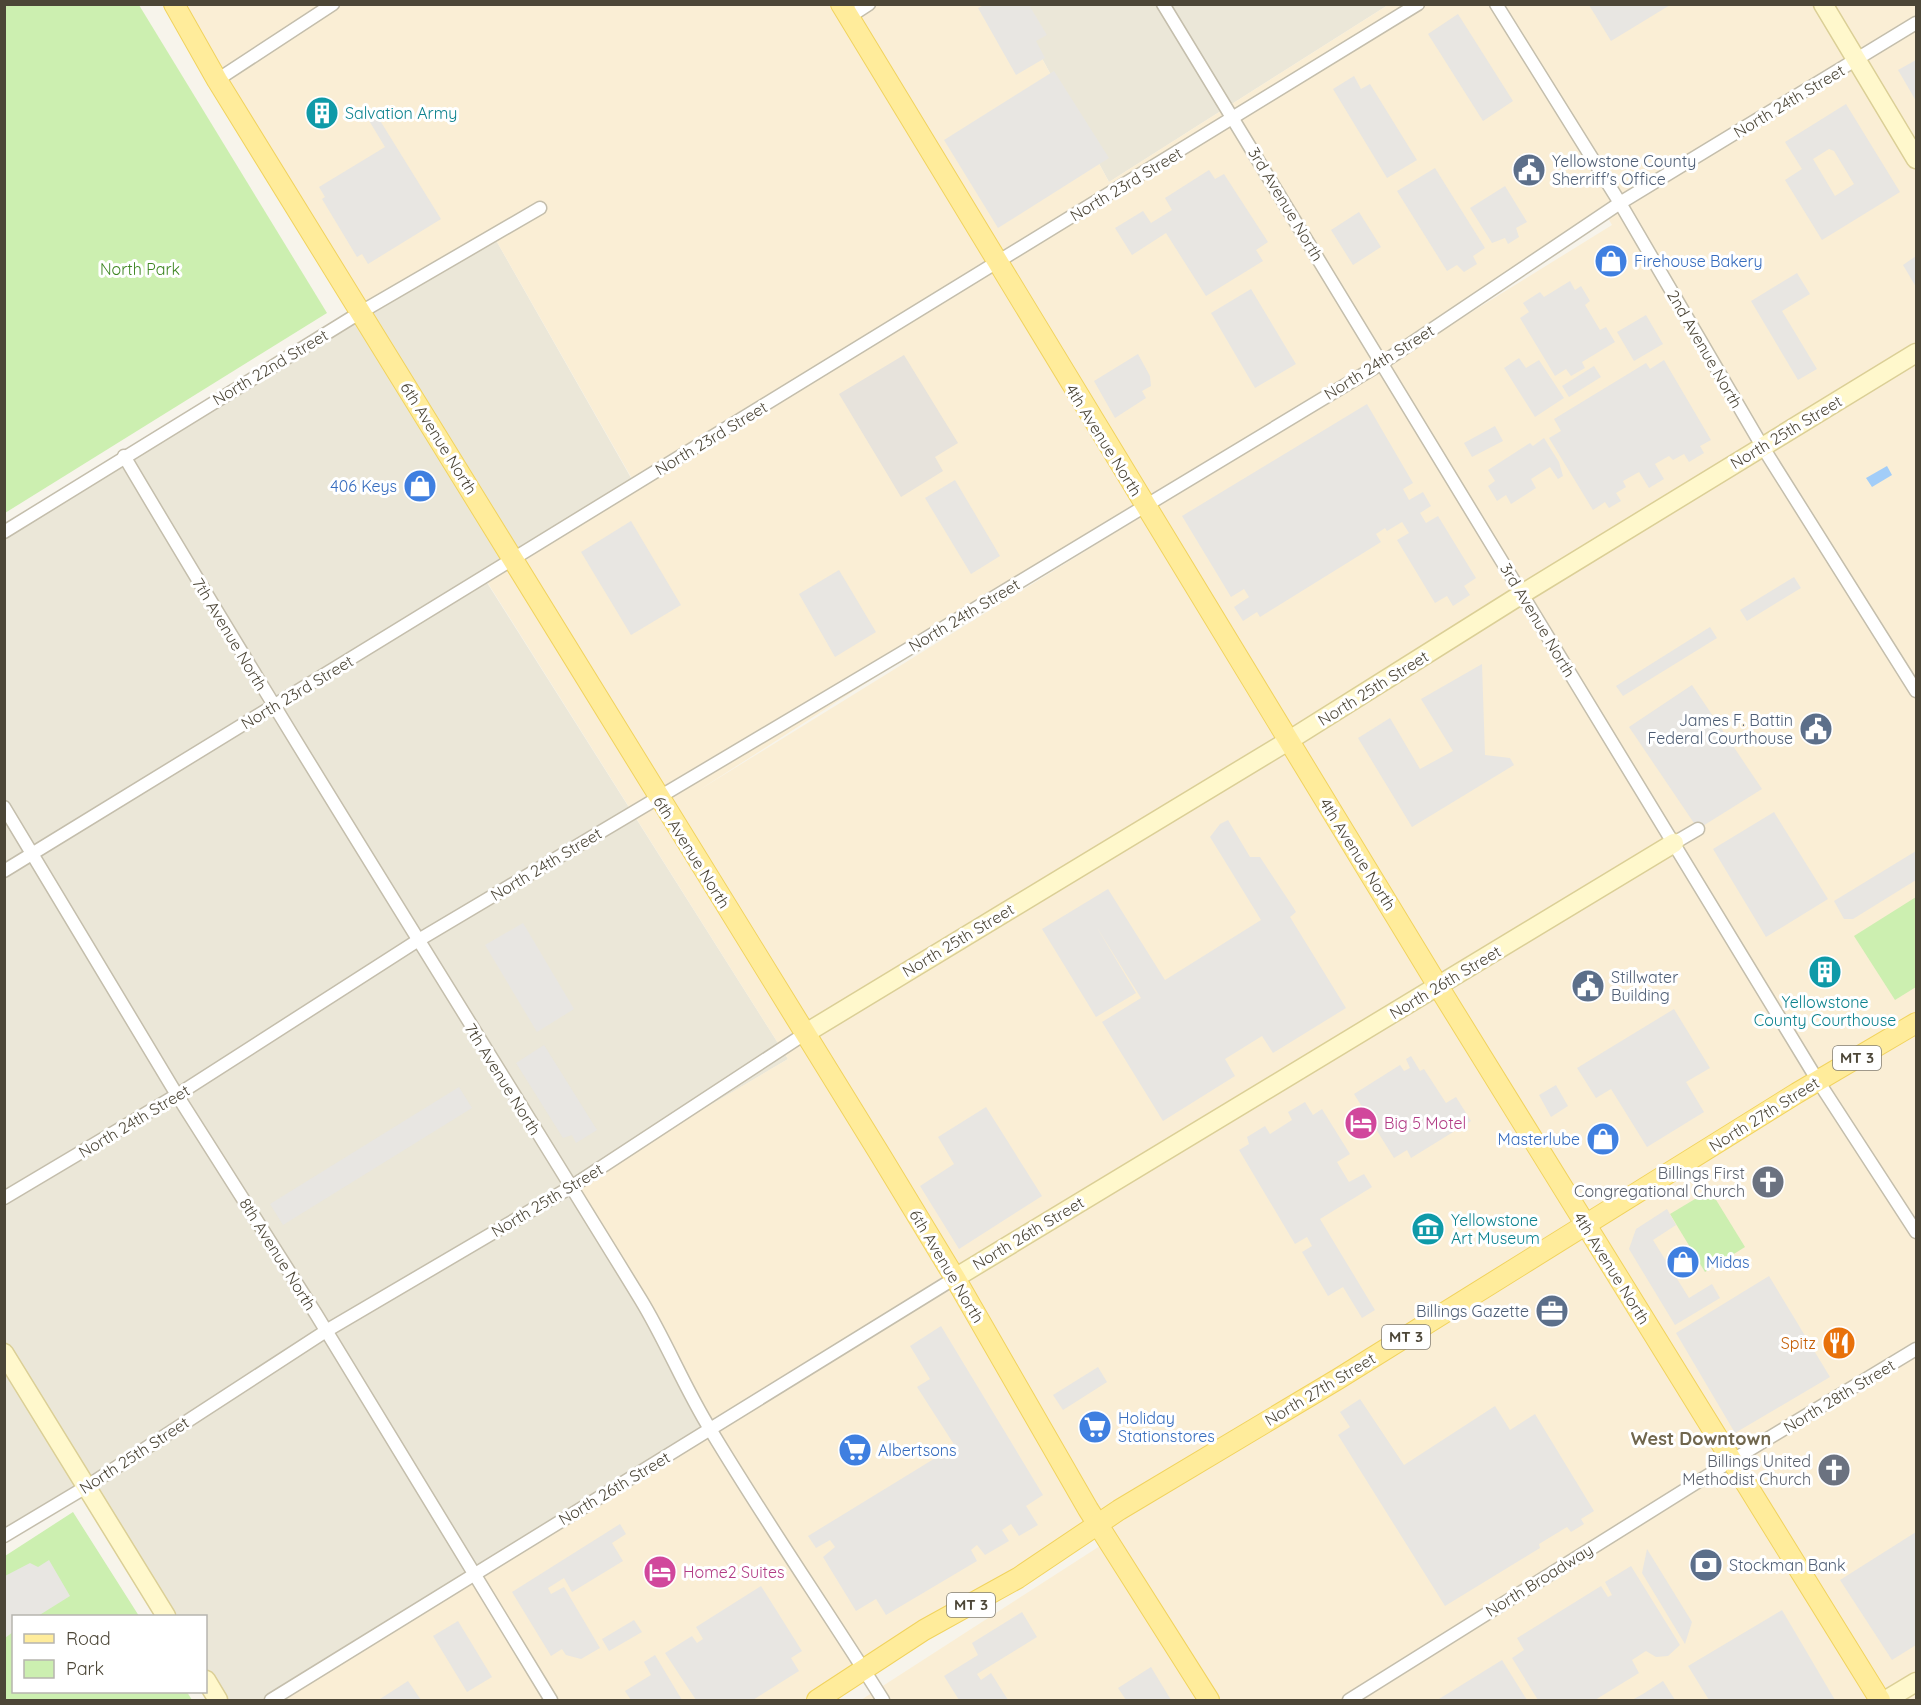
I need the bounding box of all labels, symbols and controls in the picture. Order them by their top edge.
street label: North 24th Street [1730,60,1848,142]
building icon: Salvation Army [304,95,340,131]
place label: Salvation Army [345,103,457,123]
street label: North 23rd Street [1066,143,1186,225]
street label: 3rd Avenue North [1244,143,1328,265]
place label: Yellowstone County Sherriff's Office [1552,151,1696,189]
public building icon: Yellowstone County Sherriff's Office [1511,152,1547,188]
shop icon: Firehouse Bakery [1593,243,1629,279]
place label: Firehouse Bakery [1634,251,1763,271]
park label: North Park [100,259,180,279]
street label: 2nd Avenue North [1663,286,1747,412]
street label: North 24th Street [1320,320,1438,404]
street label: North 22nd Street [209,325,331,409]
street label: 6th Avenue North [396,378,482,498]
street label: 4th Avenue North [1062,380,1146,500]
street label: North 25th Street [1727,391,1845,473]
street label: North 23rd Street [651,397,771,479]
shop icon: 406 Keys [402,468,438,504]
place label: 406 Keys [330,476,397,496]
street label: 3rd Avenue North [1496,559,1580,681]
street label: 7th Avenue North [188,574,272,694]
street label: North 24th Street [905,574,1023,656]
street label: North 25th Street [1314,646,1432,730]
street label: North 23rd Street [237,651,357,733]
place label: James F. Battin Federal Courthouse [1647,710,1793,748]
public building icon: James F. Battin Federal Courthouse [1798,711,1834,747]
street label: 6th Avenue North [649,792,735,912]
street label: 4th Avenue North [1316,794,1400,914]
street label: North 24th Street [487,823,605,905]
street label: North 25th Street [899,899,1017,981]
street label: North 26th Street [1386,941,1504,1023]
building icon: Yellowstone County Courthouse [1807,954,1843,990]
place label: Stillwater Building [1611,967,1678,1005]
public building icon: Stillwater Building [1570,968,1606,1004]
place label: Yellowstone County Courthouse [1754,992,1896,1030]
street label: 7th Avenue North [461,1019,545,1139]
road number: MT 3 [1833,1046,1881,1070]
street label: North 27th Street [1705,1072,1823,1156]
street label: North 24th Street [75,1080,193,1162]
hotel icon: Big 5 Motel [1343,1105,1379,1141]
place label: Big 5 Motel [1384,1113,1466,1133]
shop icon: Masterlube [1585,1121,1621,1157]
place label: Masterlube [1498,1129,1580,1149]
street label: North 25th Street [488,1159,606,1241]
place label: Billings First Congregational Church [1574,1163,1745,1201]
church icon: Billings First Congregational Church [1750,1164,1786,1200]
street label: North 26th Street [969,1192,1087,1274]
street label: 8th Avenue North [235,1194,321,1314]
street label: 6th Avenue North [905,1206,989,1326]
street label: 4th Avenue North [1570,1208,1654,1328]
place label: Yellowstone Art Museum [1451,1210,1540,1248]
museum icon: Yellowstone Art Museum [1410,1211,1446,1247]
shop icon: Midas [1665,1244,1701,1280]
place label: Midas [1706,1252,1750,1272]
office icon: Billings Gazette [1534,1293,1570,1329]
place label: Billings Gazette [1416,1301,1529,1321]
road number: MT 3 [1382,1325,1430,1349]
restaurant icon: Spitz [1821,1325,1857,1361]
place label: Spitz [1781,1333,1816,1353]
street label: North 27th Street [1261,1348,1379,1430]
street label: North 28th Street [1780,1355,1898,1437]
place label: Holiday Stationstores [1118,1408,1215,1446]
supermarket icon: Holiday Stationstores [1077,1409,1113,1445]
street label: North 25th Street [75,1412,193,1498]
district label: West Downtown [1631,1427,1771,1450]
supermarket icon: Albertsons [837,1432,873,1468]
place label: Albertsons [878,1440,957,1460]
street label: North 26th Street [555,1447,673,1529]
place label: Billings United Methodist Church [1682,1451,1811,1489]
church icon: Billings United Methodist Church [1816,1452,1852,1488]
street label: North Broadway [1482,1539,1596,1621]
bank icon: Stockman Bank [1688,1547,1724,1583]
hotel icon: Home2 Suites [642,1554,678,1590]
place label: Stockman Bank [1729,1555,1846,1575]
place label: Home2 Suites [683,1562,784,1582]
road number: MT 3 [947,1593,995,1617]
legend [12,1615,207,1693]
text: Road [66,1627,111,1650]
text: Park [66,1657,104,1680]

